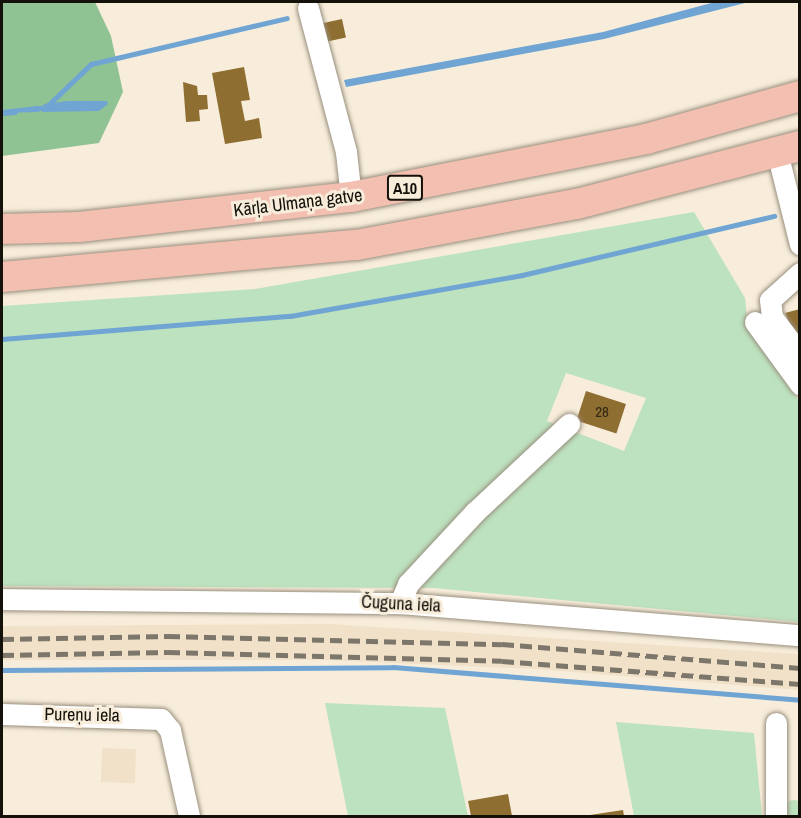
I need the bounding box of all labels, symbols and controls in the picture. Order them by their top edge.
road number: A10 [386,175,424,201]
street label: Kārļa Ulmaņa gatve [232,184,364,222]
house number: 28 [595,403,609,421]
street label: Čuguna iela [361,591,441,617]
street label: Pureņu iela [44,704,120,726]

